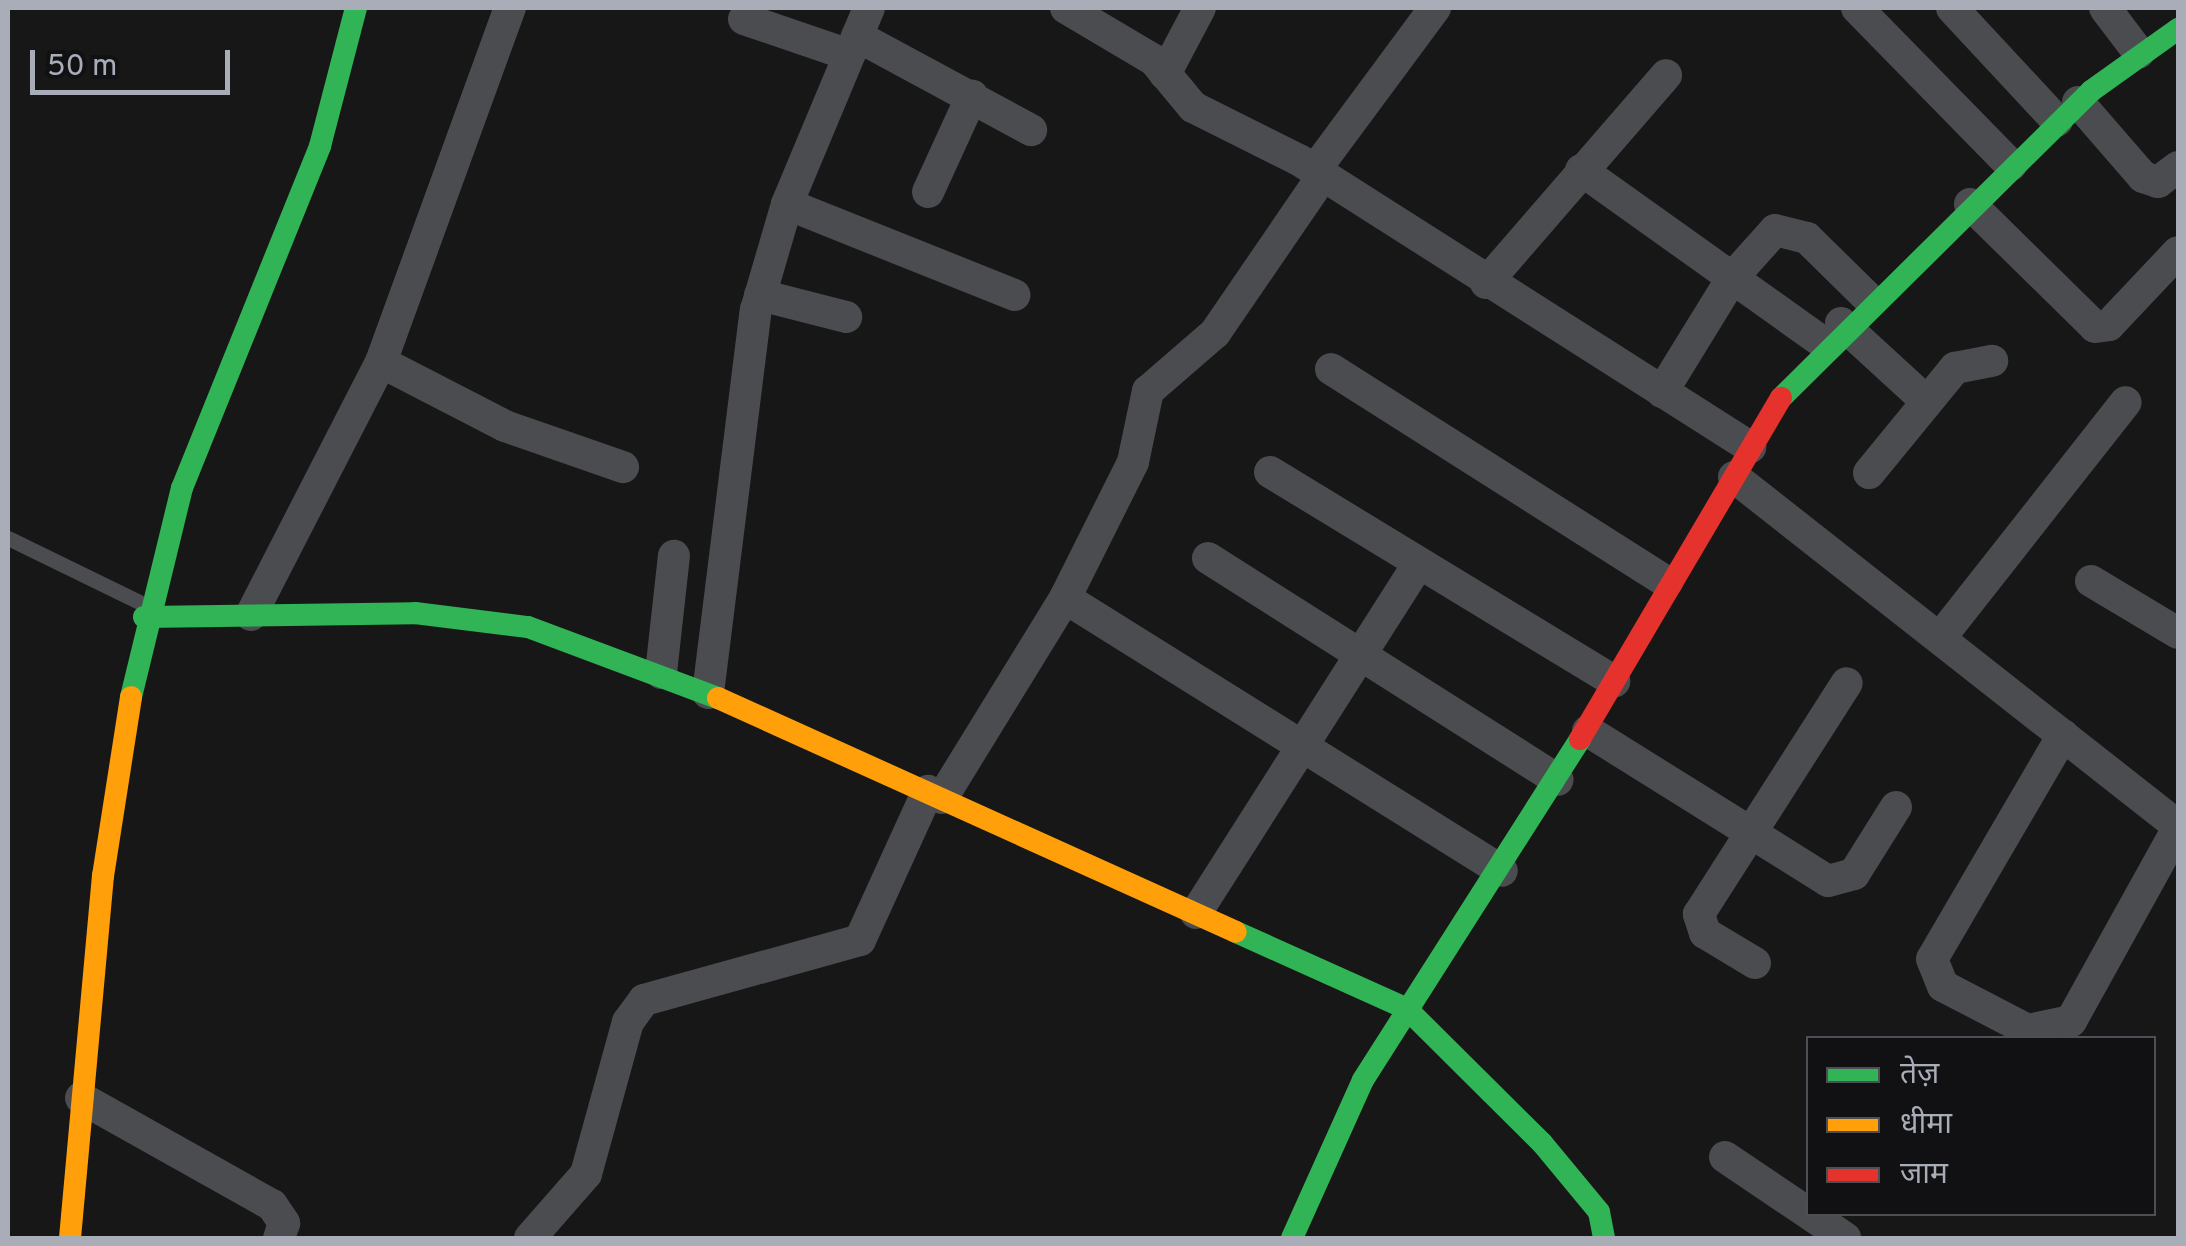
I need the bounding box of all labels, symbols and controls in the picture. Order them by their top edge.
scale bar [35,30,235,92]
text: 50 m [47,49,117,86]
legend [1806,1036,2156,1216]
text: तेज़ [1900,1057,1939,1094]
text: धीमा [1900,1107,1952,1144]
text: जाम [1900,1157,1948,1194]

